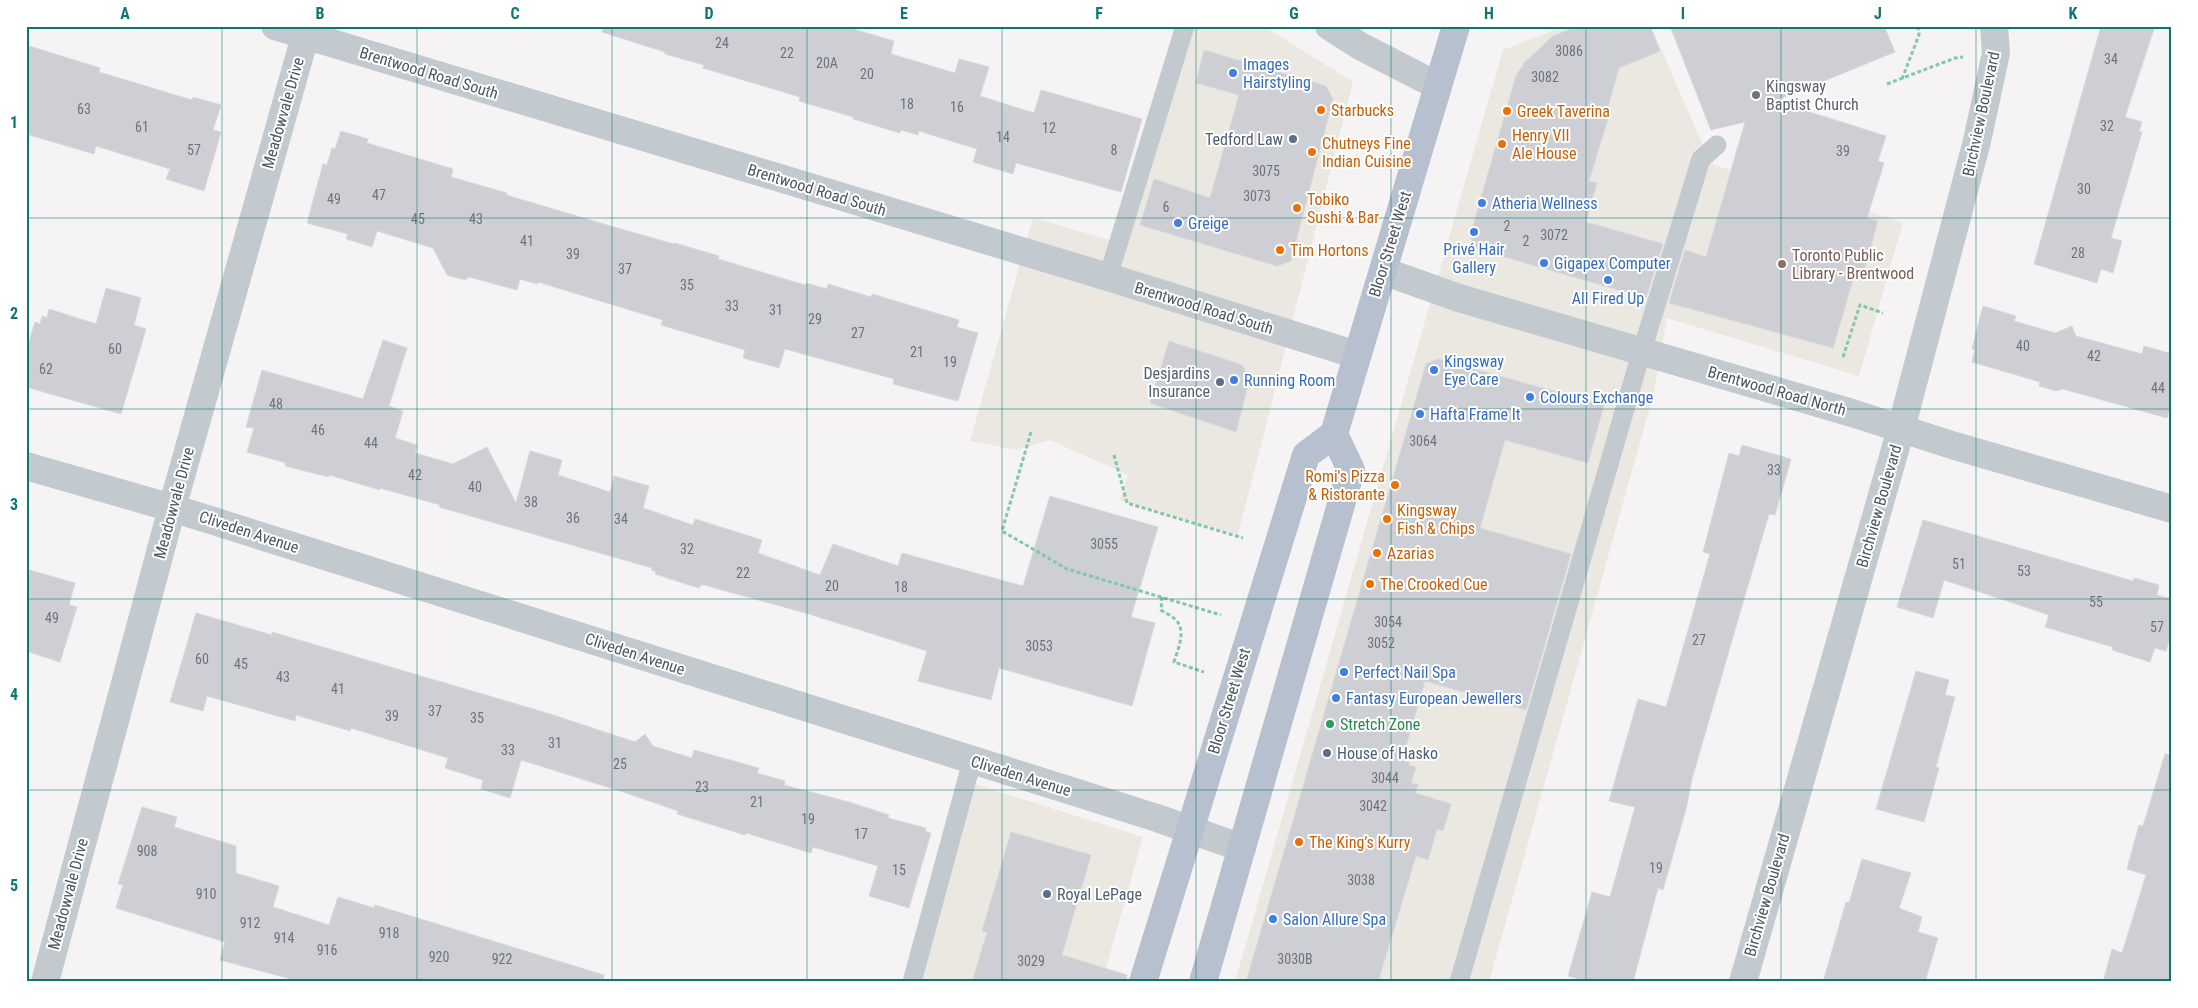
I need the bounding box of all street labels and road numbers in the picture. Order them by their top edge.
street label: Brentwood Road South [357,43,501,103]
street label: Birchview Boulevard [1959,50,2003,178]
street label: Meadowvale Drive [258,55,308,171]
street label: Brentwood Road South [745,160,889,220]
street label: Bloor Street West [1365,189,1415,299]
street label: Brentwood Road South [1132,278,1276,338]
street label: Brentwood Road North [1706,362,1848,420]
street label: Birchview Boulevard [1852,442,1906,570]
street label: Meadowvale Drive [150,445,198,561]
street label: Cliveden Avenue [197,507,301,557]
street label: Cliveden Avenue [583,629,687,679]
street label: Bloor Street West [1204,646,1254,756]
street label: Cliveden Avenue [969,752,1073,800]
street label: Birchview Boulevard [1740,831,1794,959]
street label: Meadowvale Drive [44,836,92,952]

